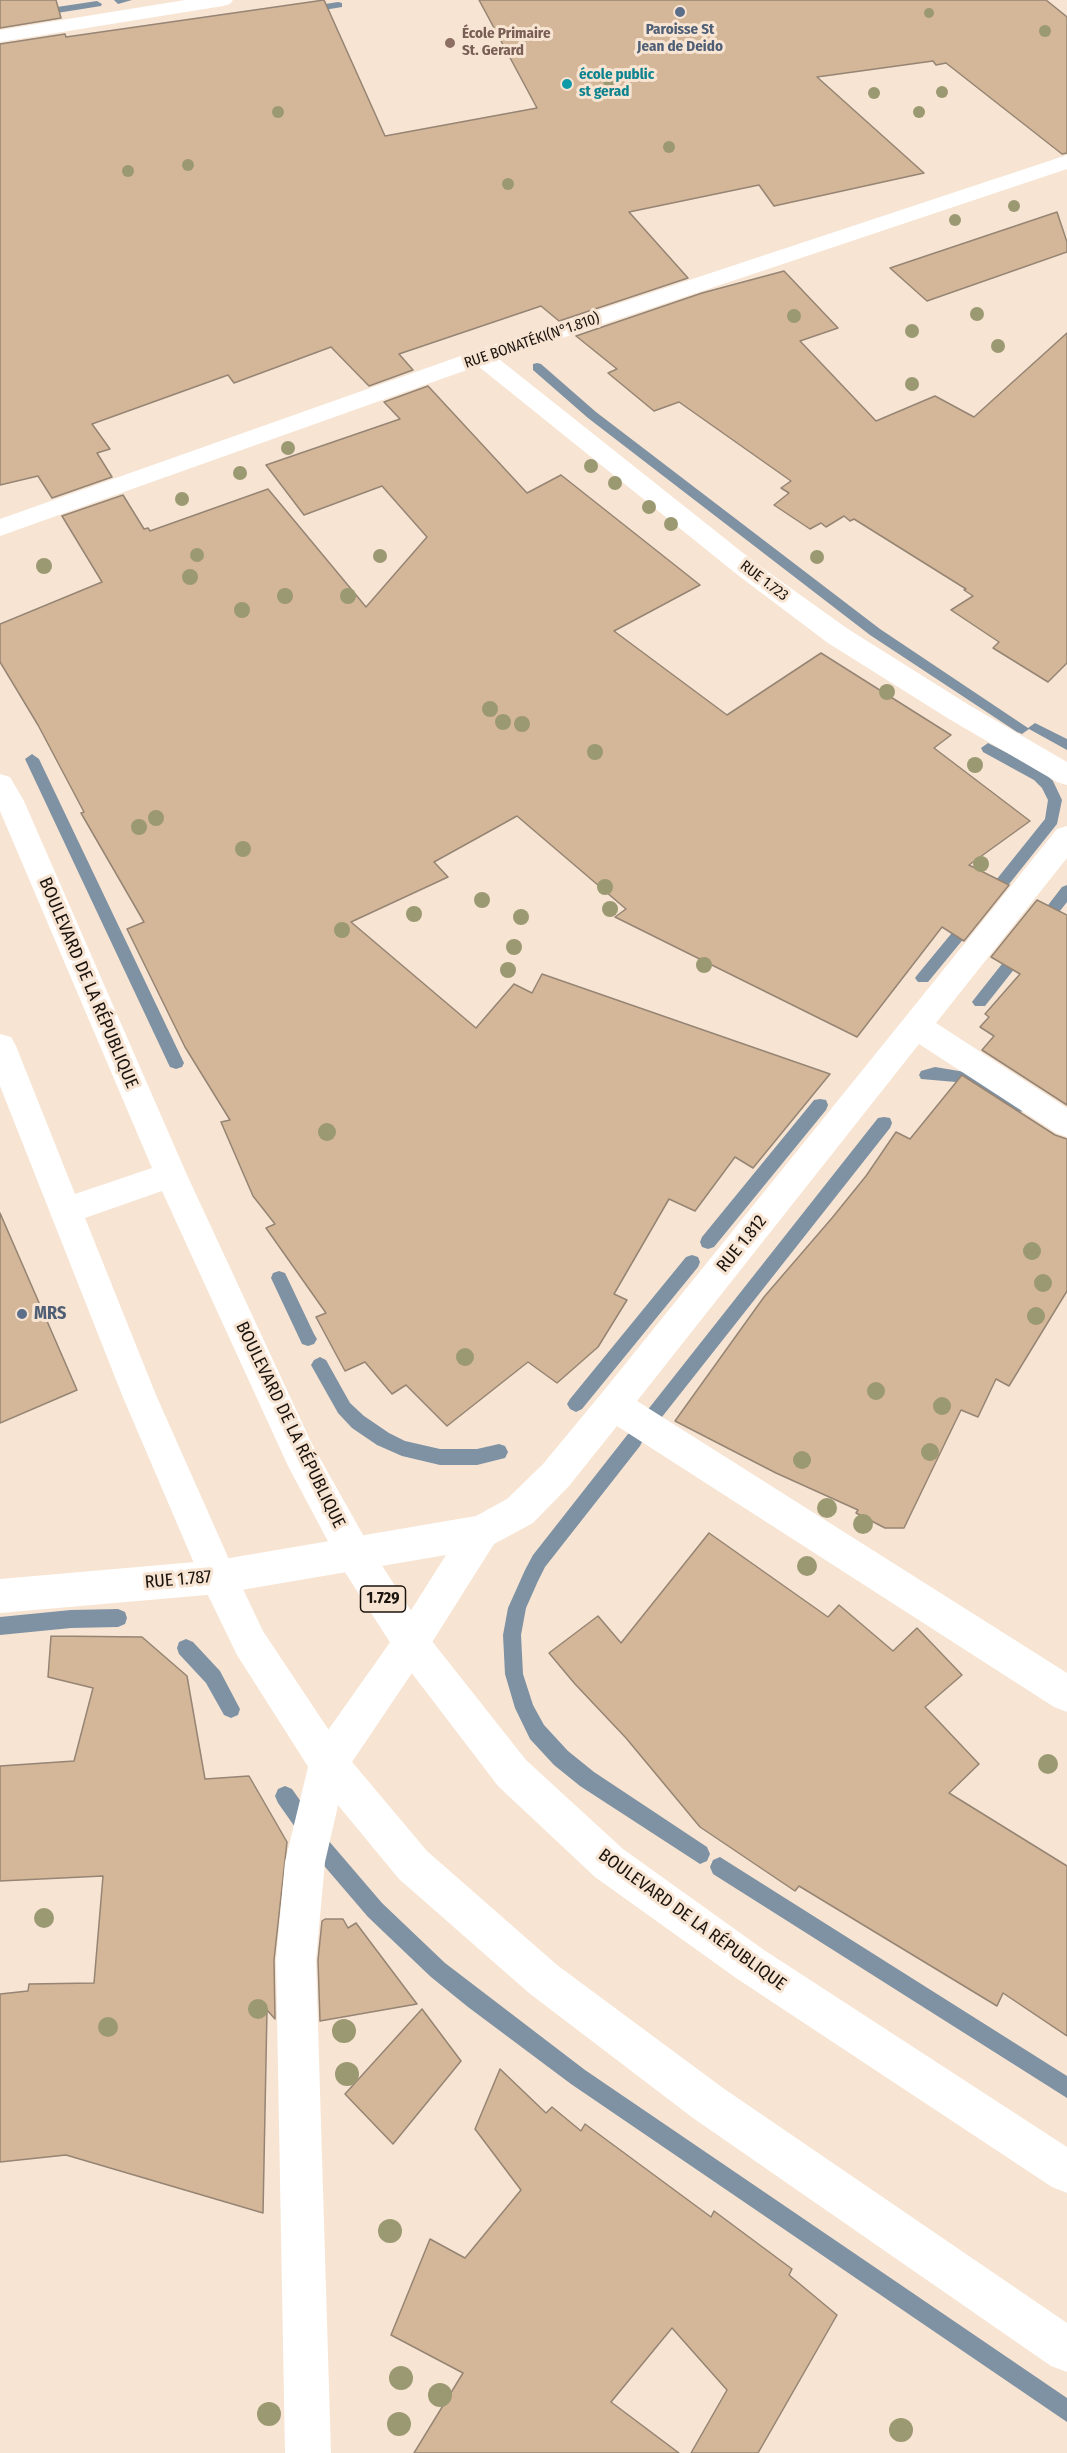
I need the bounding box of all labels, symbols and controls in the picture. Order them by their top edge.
marker: Paroisse St Jean de Deido [673,5,687,19]
place label: Paroisse St Jean de Deido [637,21,723,56]
place label: École Primaire St. Gerard [462,25,550,60]
marker: École Primaire St. Gerard [443,36,457,50]
place label: école public st gerad [579,66,654,101]
marker: école public st gerad [560,77,574,91]
street label: RUE BONATÉKI(N°1.810) [462,309,602,373]
street label: RUE 1.723 [736,557,792,605]
street label: BOULEVARD DE LA RÉPUBLIQUE [34,874,142,1092]
street label: RUE 1.812 [712,1211,772,1277]
place label: MRS [34,1303,66,1325]
marker: MRS [15,1307,29,1321]
street label: BOULEVARD DE LA RÉPUBLIQUE [231,1318,349,1532]
street label: RUE 1.787 [144,1566,212,1594]
road number: 1.729 [360,1586,406,1612]
street label: BOULEVARD DE LA RÉPUBLIQUE [594,1845,790,1995]

